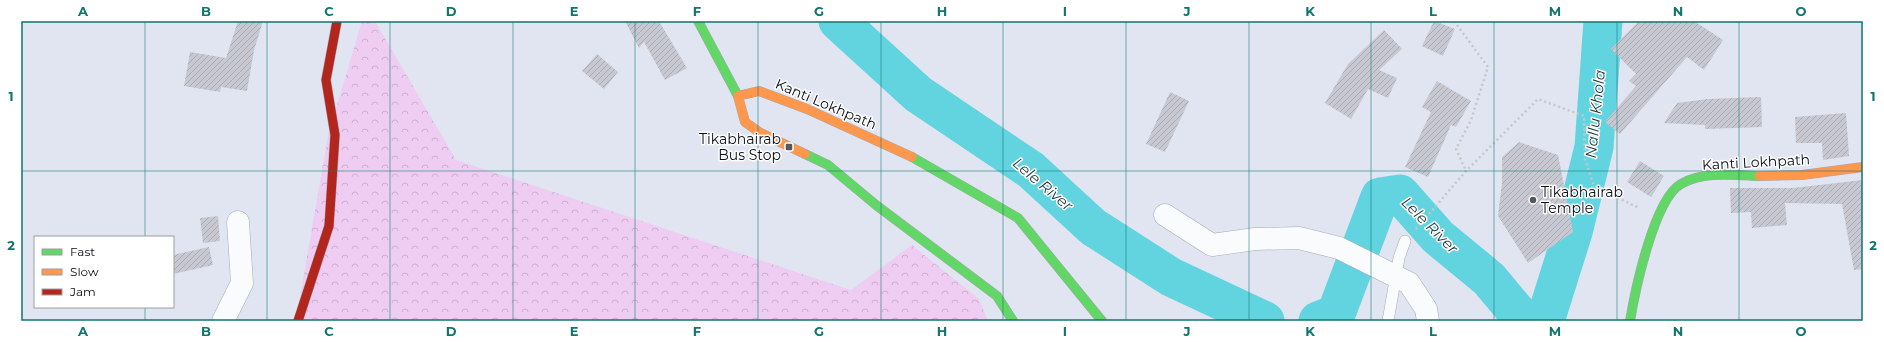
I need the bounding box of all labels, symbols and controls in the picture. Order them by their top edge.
text: A [77,3,89,19]
text: B [201,3,211,19]
text: C [324,3,334,19]
text: D [446,3,457,19]
text: E [570,3,579,19]
text: F [693,3,701,19]
text: G [814,3,824,19]
text: H [937,3,947,19]
text: I [1063,3,1067,19]
text: J [1182,3,1191,19]
text: K [1305,3,1315,19]
text: L [1429,3,1437,19]
text: M [1549,3,1561,19]
text: N [1673,3,1683,19]
text: O [1796,3,1807,19]
water label: Nallu Khola [1581,69,1609,159]
street label: Kanti Lokhpath [773,75,879,133]
text: 1 [8,88,14,104]
text: 1 [1870,88,1876,104]
place label: Tikabhairab Bus Stop [699,130,781,164]
marker: Tikabhairab Bus Stop [784,142,794,152]
street label: Kanti Lokhpath [1701,150,1811,174]
water label: Lele River [1009,153,1078,215]
place label: Tikabhairab Temple [1541,183,1623,217]
water label: Lele River [1398,193,1463,258]
marker: Tikabhairab Temple [1528,195,1538,205]
legend [34,236,174,308]
text: 2 [7,237,15,253]
text: 2 [1869,237,1877,253]
text: Fast [70,244,95,259]
text: Slow [70,264,99,279]
text: Jam [69,284,96,299]
text: A [77,323,89,339]
text: B [201,323,211,339]
text: C [324,323,334,339]
text: D [446,323,457,339]
text: E [570,323,579,339]
text: F [693,323,701,339]
text: G [814,323,824,339]
text: H [937,323,947,339]
text: I [1063,323,1067,339]
text: J [1182,323,1191,339]
text: K [1305,323,1315,339]
text: L [1429,323,1437,339]
text: M [1549,323,1561,339]
text: N [1673,323,1683,339]
text: O [1796,323,1807,339]

